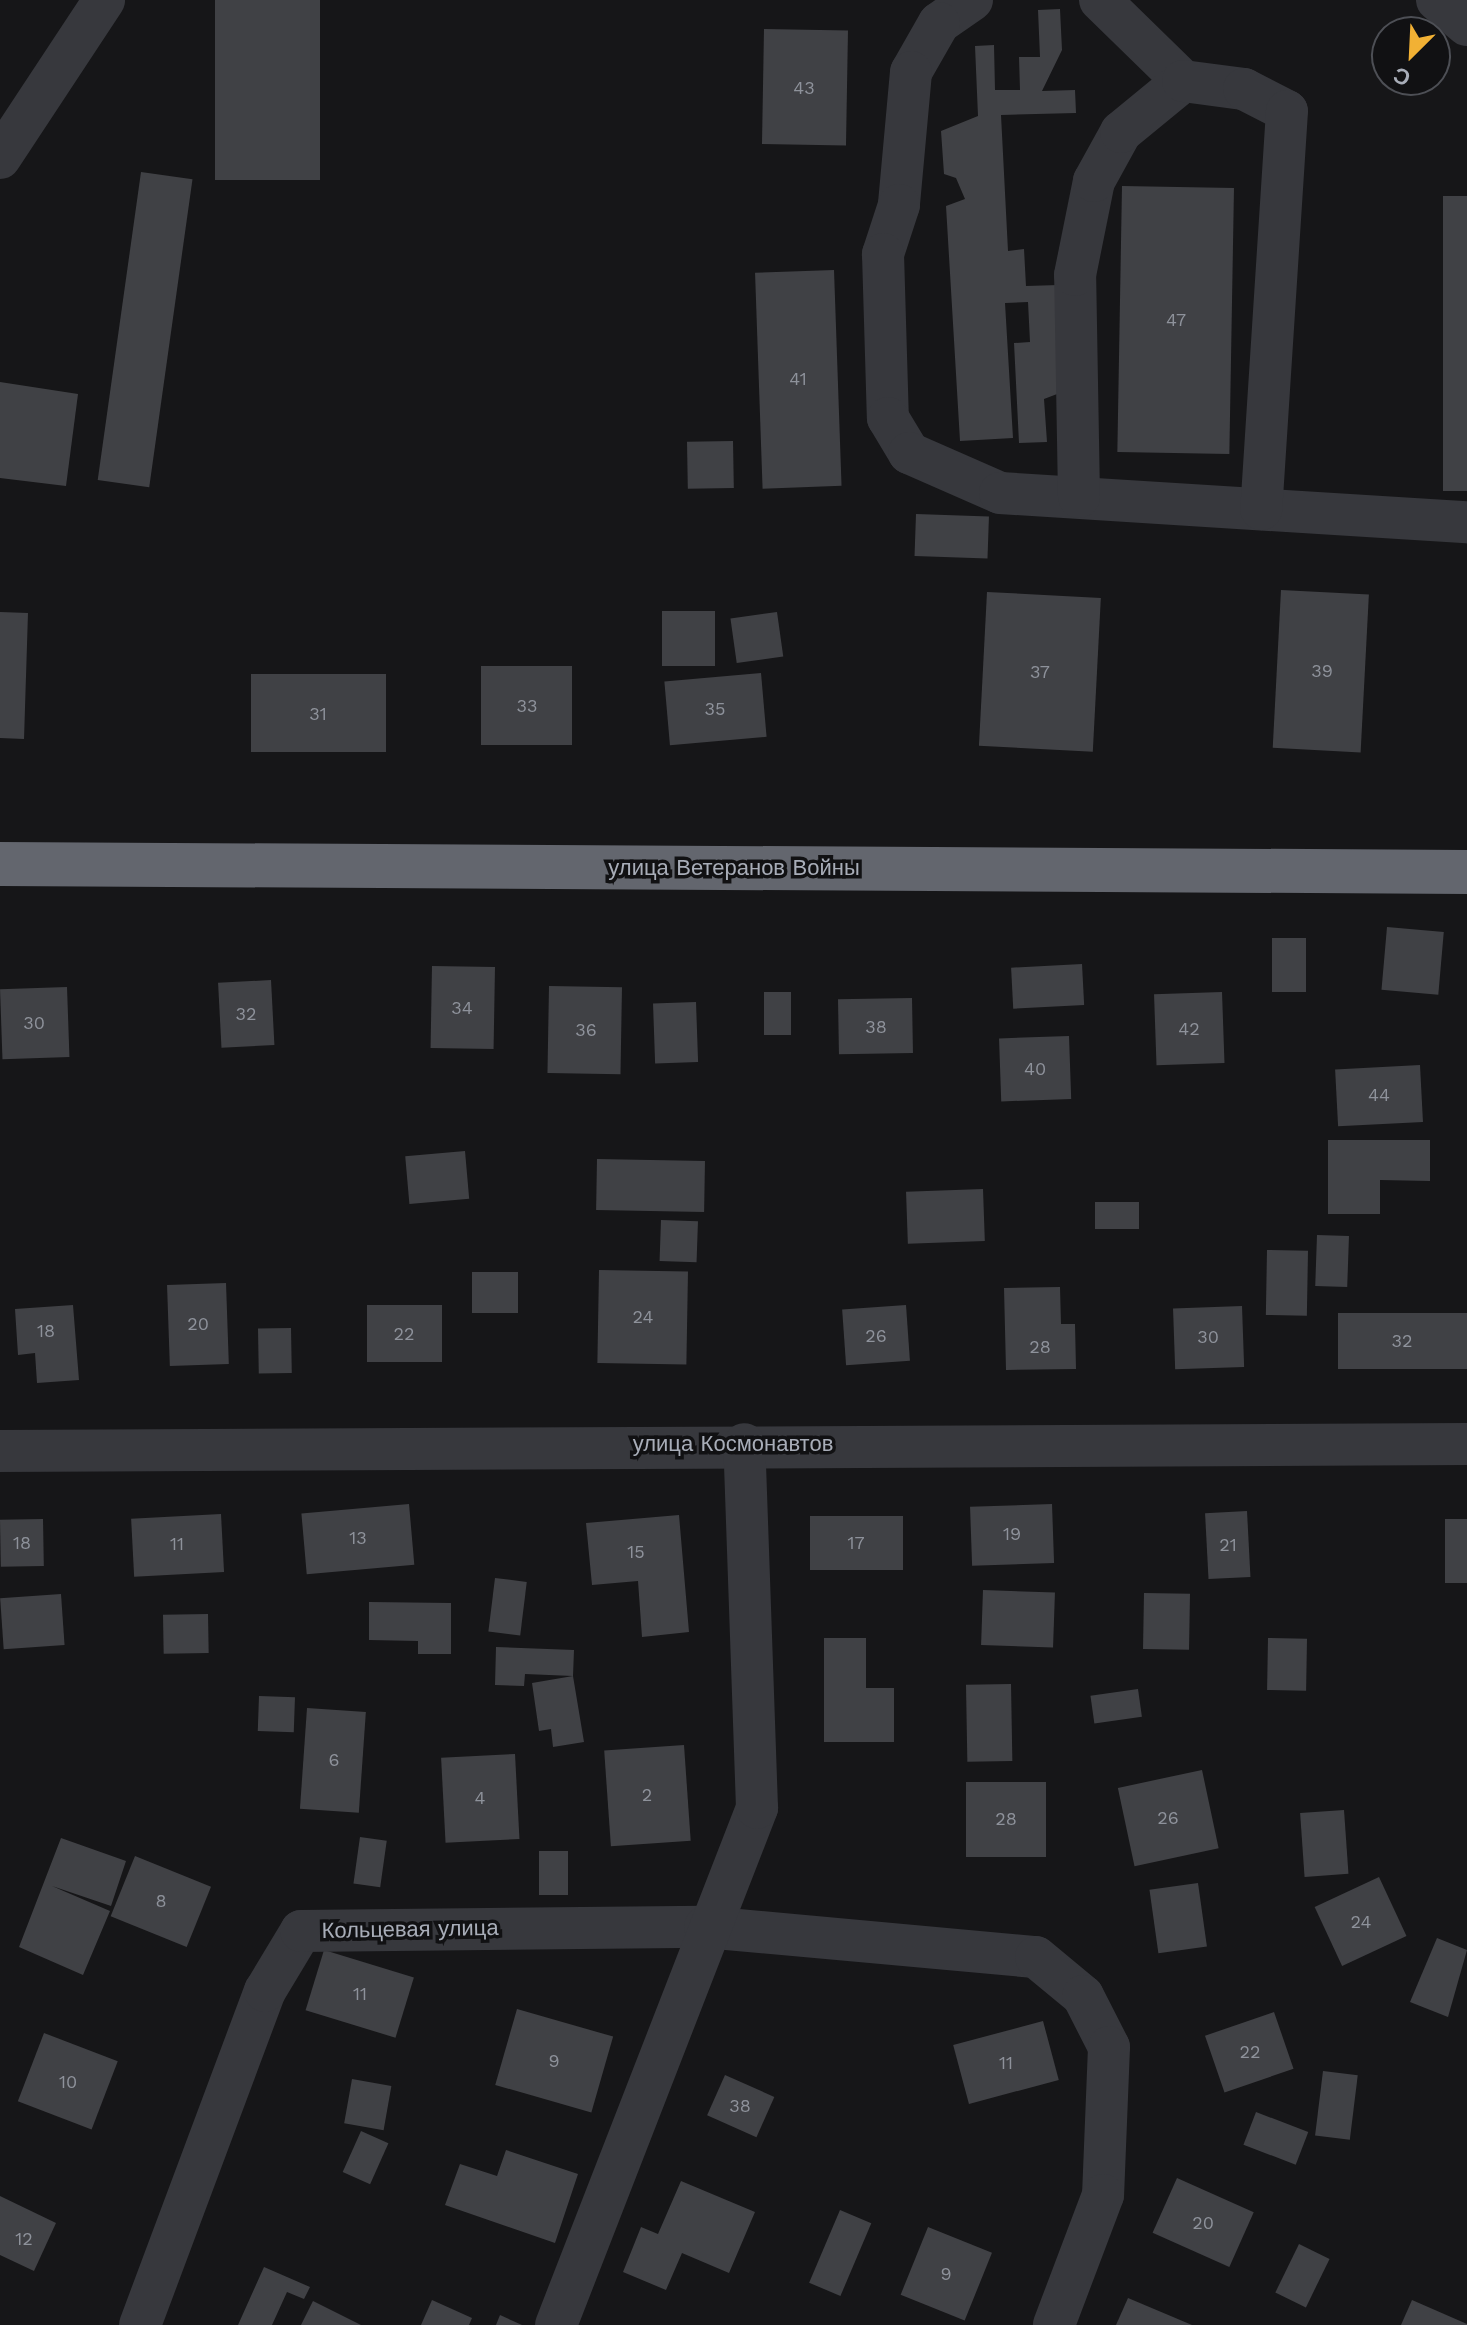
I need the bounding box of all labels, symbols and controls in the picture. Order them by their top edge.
north arrow [1371,16,1451,96]
text: С [1390,62,1414,91]
house number: 43 [793,77,815,99]
house number: 47 [1166,309,1186,331]
house number: 41 [789,368,807,390]
house number: 39 [1311,660,1333,682]
house number: 37 [1030,661,1050,683]
house number: 33 [517,695,537,717]
house number: 35 [705,698,725,720]
house number: 31 [309,703,327,725]
street label: улица Ветеранов Войны [608,855,860,881]
house number: 34 [451,997,473,1019]
house number: 32 [236,1003,256,1025]
house number: 30 [23,1012,45,1034]
house number: 38 [865,1016,887,1038]
house number: 42 [1178,1018,1200,1040]
house number: 36 [575,1019,597,1041]
house number: 40 [1024,1058,1046,1080]
house number: 44 [1368,1084,1390,1106]
house number: 24 [633,1306,653,1328]
house number: 20 [187,1313,209,1335]
house number: 18 [37,1320,55,1342]
house number: 22 [394,1323,414,1345]
house number: 26 [865,1325,887,1347]
house number: 30 [1197,1326,1219,1348]
house number: 32 [1392,1330,1412,1352]
house number: 28 [1029,1336,1051,1358]
street label: улица Космонавтов [633,1431,833,1457]
house number: 19 [1003,1523,1021,1545]
house number: 13 [349,1527,367,1549]
house number: 18 [13,1532,31,1554]
house number: 17 [847,1532,865,1554]
house number: 11 [170,1533,184,1555]
house number: 21 [1219,1534,1237,1556]
house number: 15 [627,1541,645,1563]
house number: 6 [329,1749,339,1771]
house number: 2 [642,1784,652,1806]
house number: 4 [475,1787,485,1809]
house number: 26 [1157,1807,1179,1829]
house number: 28 [995,1808,1017,1830]
house number: 8 [155,1890,167,1912]
house number: 24 [1351,1911,1371,1933]
street label: Кольцевая улица [321,1914,499,1944]
house number: 11 [353,1983,367,2005]
house number: 22 [1240,2041,1260,2063]
house number: 9 [548,2050,560,2072]
house number: 11 [999,2052,1013,2074]
house number: 10 [59,2071,77,2093]
house number: 38 [729,2095,751,2117]
house number: 20 [1192,2212,1214,2234]
house number: 12 [15,2228,33,2250]
house number: 9 [940,2263,952,2285]

